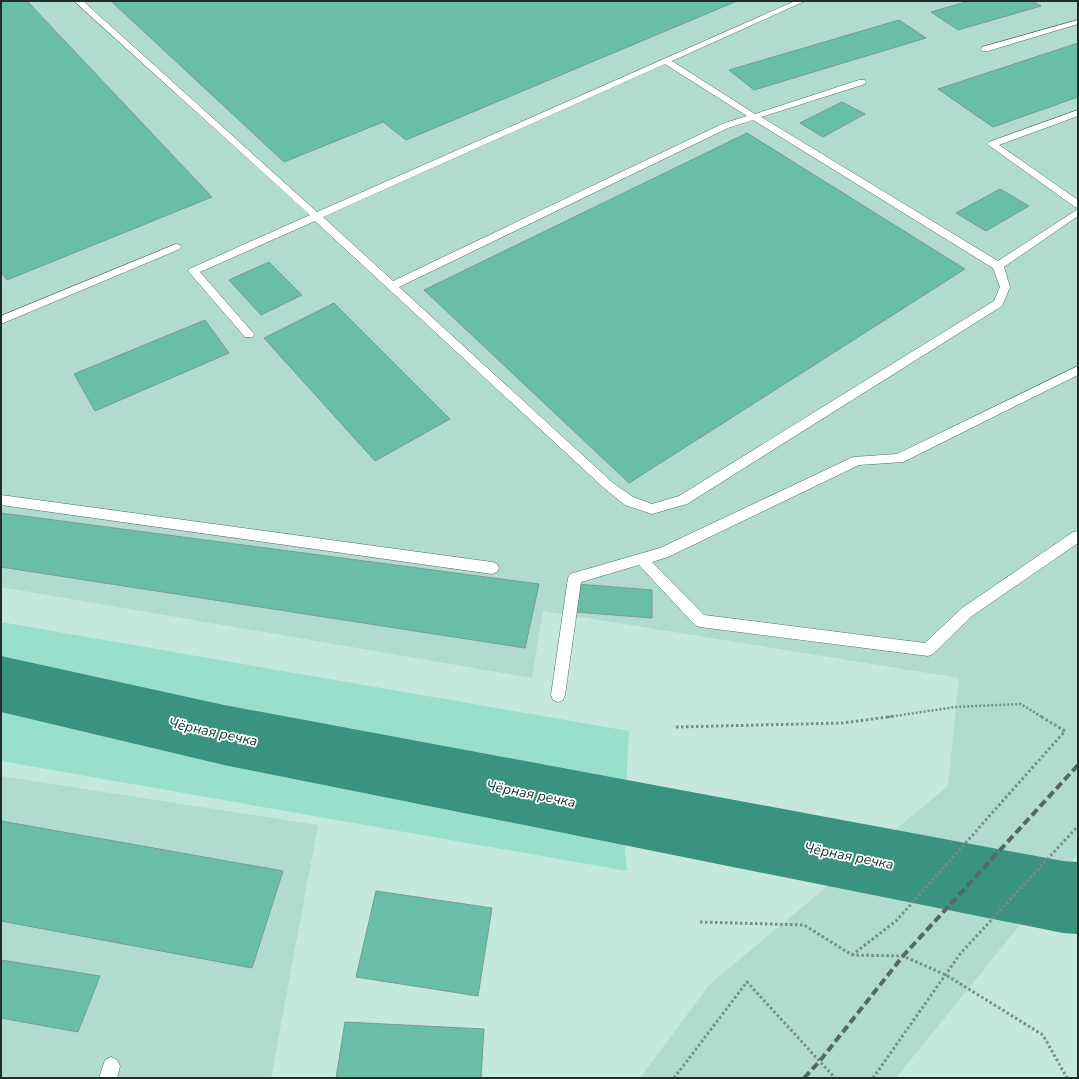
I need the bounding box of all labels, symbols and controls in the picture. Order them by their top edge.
water label: Чёрная речка [167,713,259,751]
water label: Чёрная речка [485,776,577,812]
water label: Чёрная речка [803,838,895,874]

